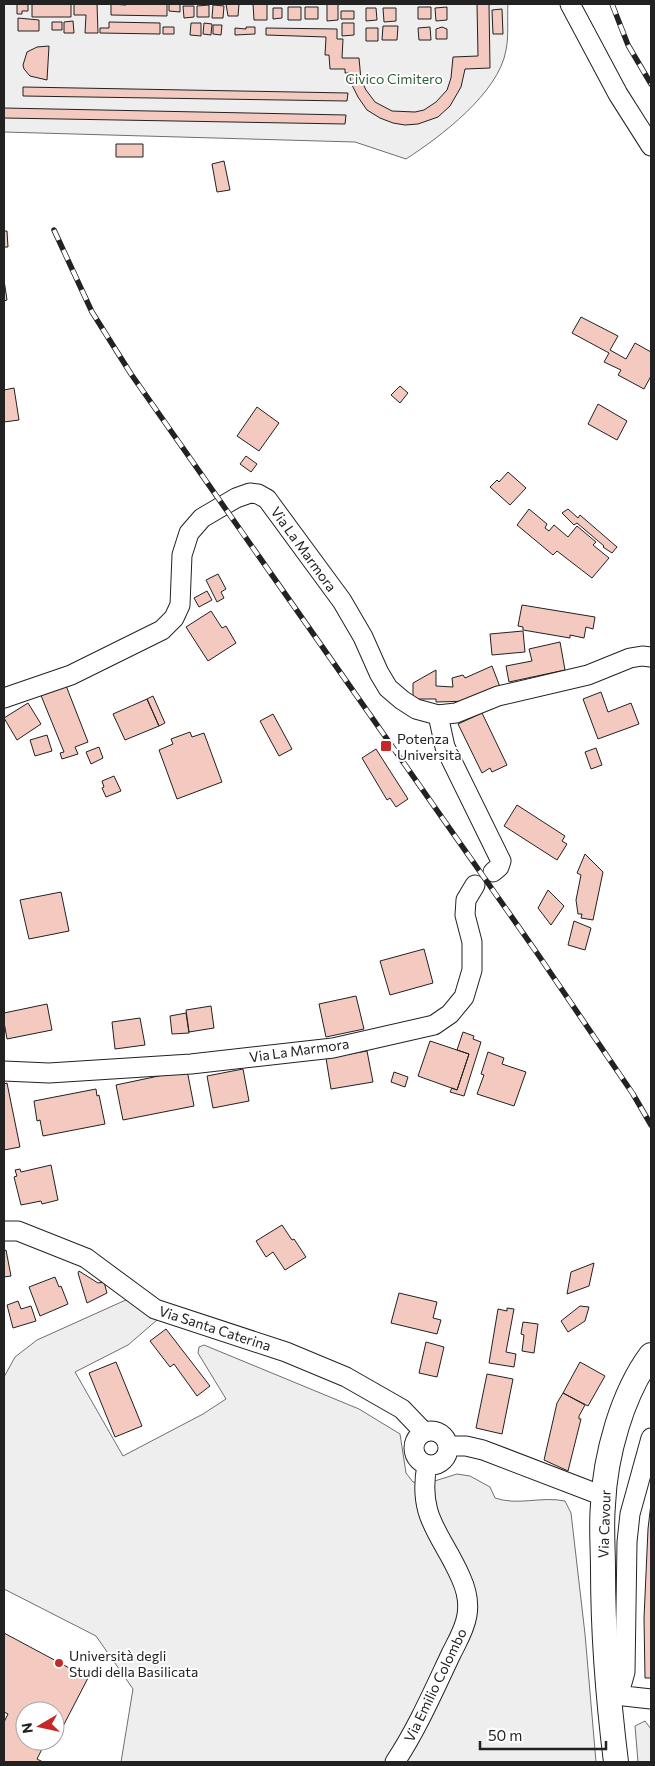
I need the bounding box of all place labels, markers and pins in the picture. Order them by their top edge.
place label: Potenza Università [397,730,461,763]
marker: Potenza Università [379,739,393,753]
place label: Università degli Studi della Basilicata [69,1647,198,1680]
marker: Università degli Studi della Basilicata [53,1657,65,1669]

